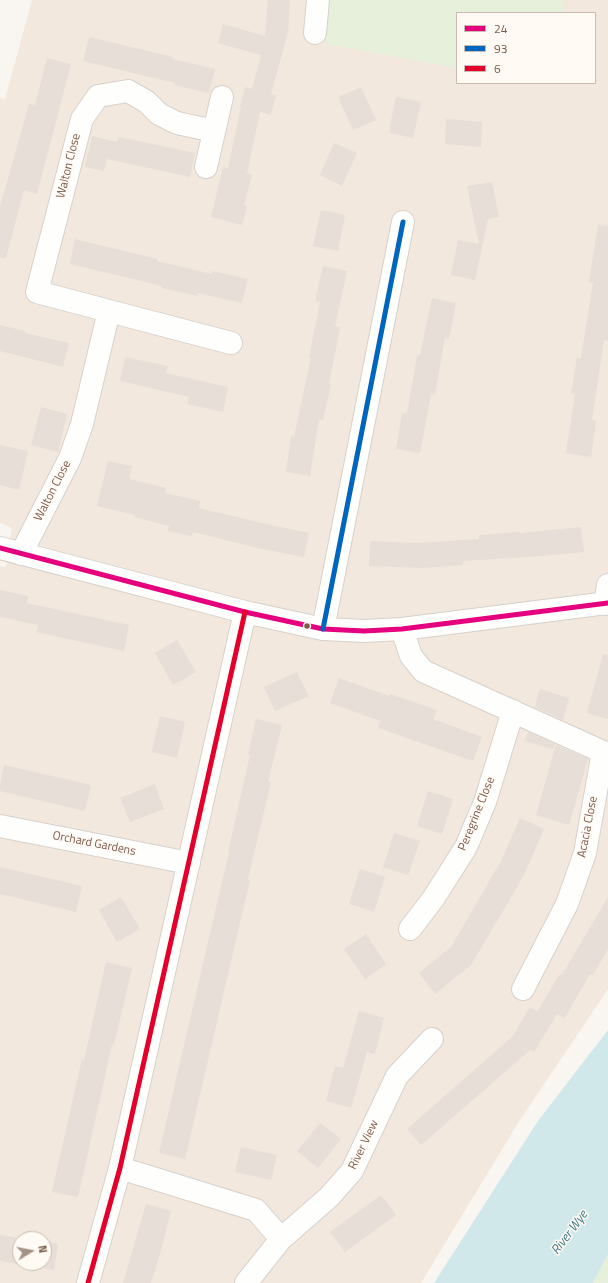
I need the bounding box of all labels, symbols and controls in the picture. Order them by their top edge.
legend [456,12,596,84]
text: 24 [494,19,507,38]
text: 93 [494,39,507,58]
text: 6 [494,59,501,78]
street label: Walton Close [54,132,84,200]
street label: Walton Close [32,458,74,524]
unlabelled marker [302,621,312,631]
street label: Peregrine Close [456,775,498,853]
street label: Acacia Close [575,795,601,859]
street label: Orchard Gardens [51,829,137,859]
street label: River View [346,1118,382,1172]
water label: River Wye [548,1208,592,1258]
north arrow [12,1231,52,1271]
text: N [34,1244,51,1254]

